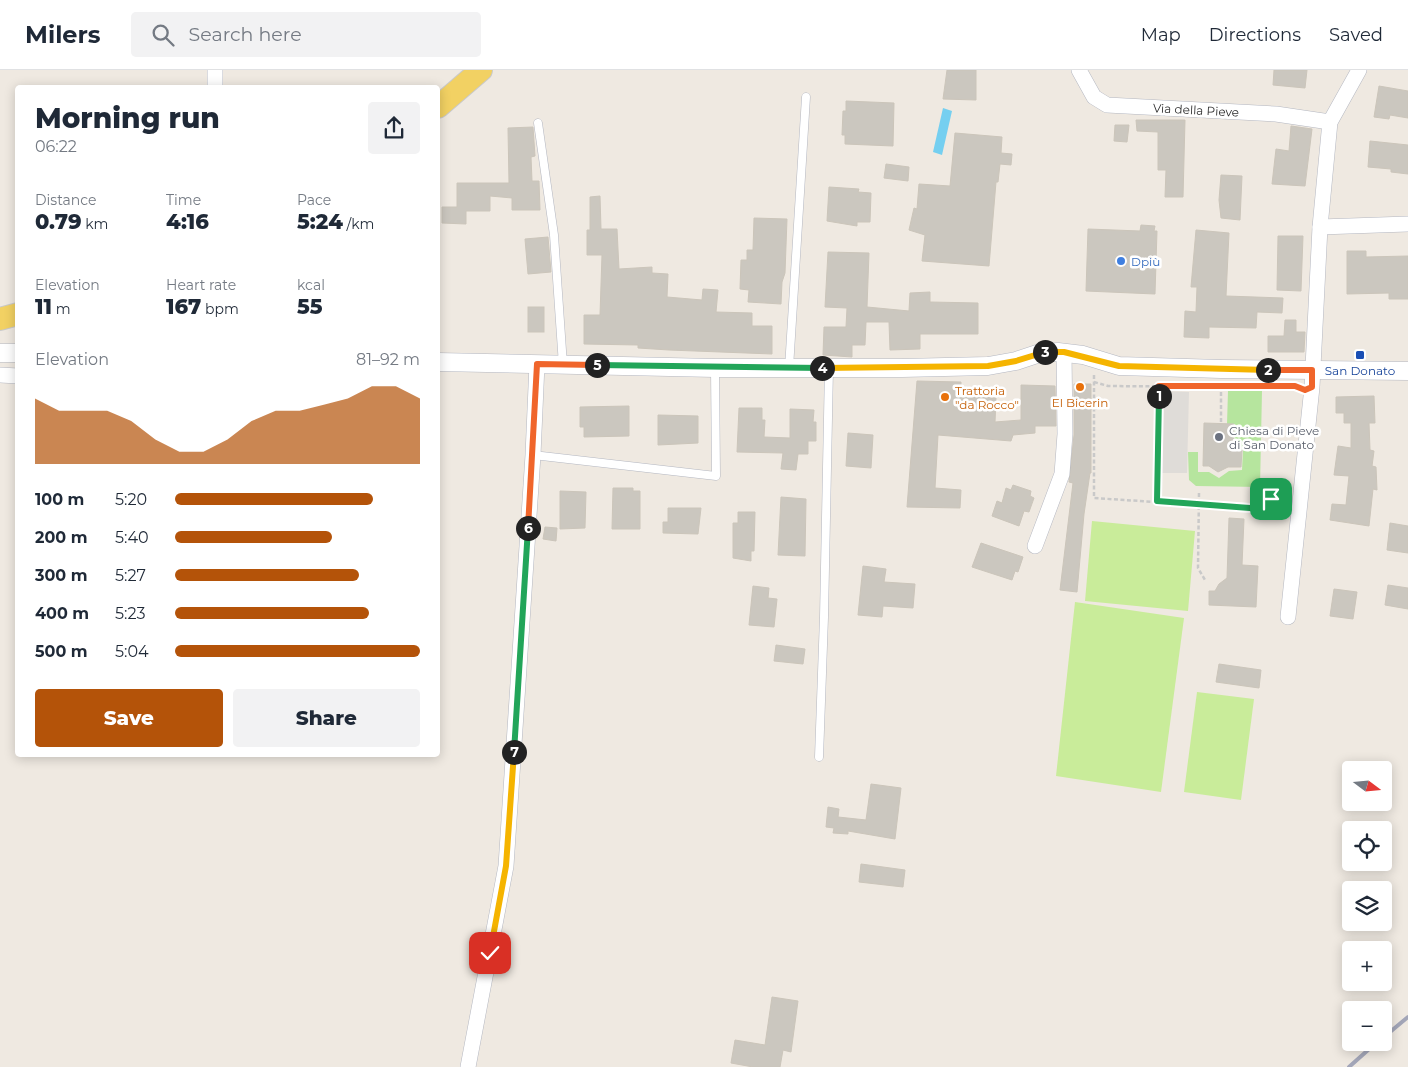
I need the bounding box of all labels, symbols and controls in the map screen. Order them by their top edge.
search box [131,12,481,57]
text: Milers [25,20,101,49]
icon: search [149,21,177,49]
text: Search here [189,23,302,46]
text: Map [1141,24,1181,46]
text: Directions [1209,24,1301,46]
text: Saved [1329,24,1383,46]
street label: Via della Pieve [1153,100,1239,120]
text: Morning run [35,101,220,135]
button: share [368,102,420,154]
text: 06:22 [35,137,77,156]
text: Distance [35,191,97,209]
text: Time [166,191,201,209]
text: Pace [297,191,331,209]
text: 0.79 [35,209,82,234]
text: 4:16 [166,209,209,234]
text: 5:24 [297,209,343,234]
text: km [82,215,108,233]
text: /km [343,215,374,233]
place label: Dpiù [1131,254,1160,269]
marker: Dpiù [1115,255,1127,267]
text: Elevation [35,276,100,294]
text: Heart rate [166,276,236,294]
text: kcal [297,276,325,294]
text: 11 [35,294,52,319]
text: 167 [166,294,201,319]
text: 55 [297,294,322,319]
text: m [52,300,71,318]
text: bpm [201,300,239,318]
pin: 3 [1032,340,1058,364]
text: 3 [1041,343,1050,361]
marker: San Donato [1354,349,1366,361]
text: Elevation [35,350,109,369]
text: 81–92 m [356,350,420,369]
pin: 5 [584,352,610,378]
text: 5 [593,356,602,374]
pin: 4 [810,356,834,380]
pin: 2 [1256,358,1280,382]
text: 4 [818,359,827,377]
text: 2 [1264,361,1273,379]
place label: San Donato [1325,363,1395,378]
marker: El Bicerin [1074,381,1086,393]
place label: Trattoria "da Rocco" [955,383,1019,412]
pin: 1 [1146,384,1172,408]
text: 1 [1157,387,1162,405]
marker: Trattoria "da Rocco" [939,391,951,403]
place label: El Bicerin [1052,395,1108,410]
place label: Chiesa di Pieve di San Donato [1229,423,1319,452]
marker: Chiesa di Pieve di San Donato [1213,431,1225,443]
pin [1250,478,1292,520]
icon: arrive [1257,485,1285,513]
text: 100 m [35,490,84,509]
text: 5:20 [115,490,147,509]
pin: 6 [516,516,540,540]
text: 6 [524,519,533,537]
text: 200 m [35,528,87,547]
text: 5:40 [115,528,149,547]
text: 300 m [35,566,88,585]
text: 5:27 [115,566,146,585]
text: 400 m [35,604,89,623]
text: 5:23 [115,604,146,623]
text: 500 m [35,642,88,661]
text: 5:04 [115,642,149,661]
button: Save [35,689,223,747]
button: Share [233,689,420,747]
pin: 7 [502,740,526,764]
text: 7 [510,743,519,761]
north arrow [1342,761,1392,811]
map controls [1342,761,1392,1051]
button: locate [1342,821,1392,871]
button: layers [1342,881,1392,931]
pin [469,932,511,974]
icon: check [476,939,504,967]
button: + [1342,941,1392,991]
button: − [1342,1001,1392,1051]

